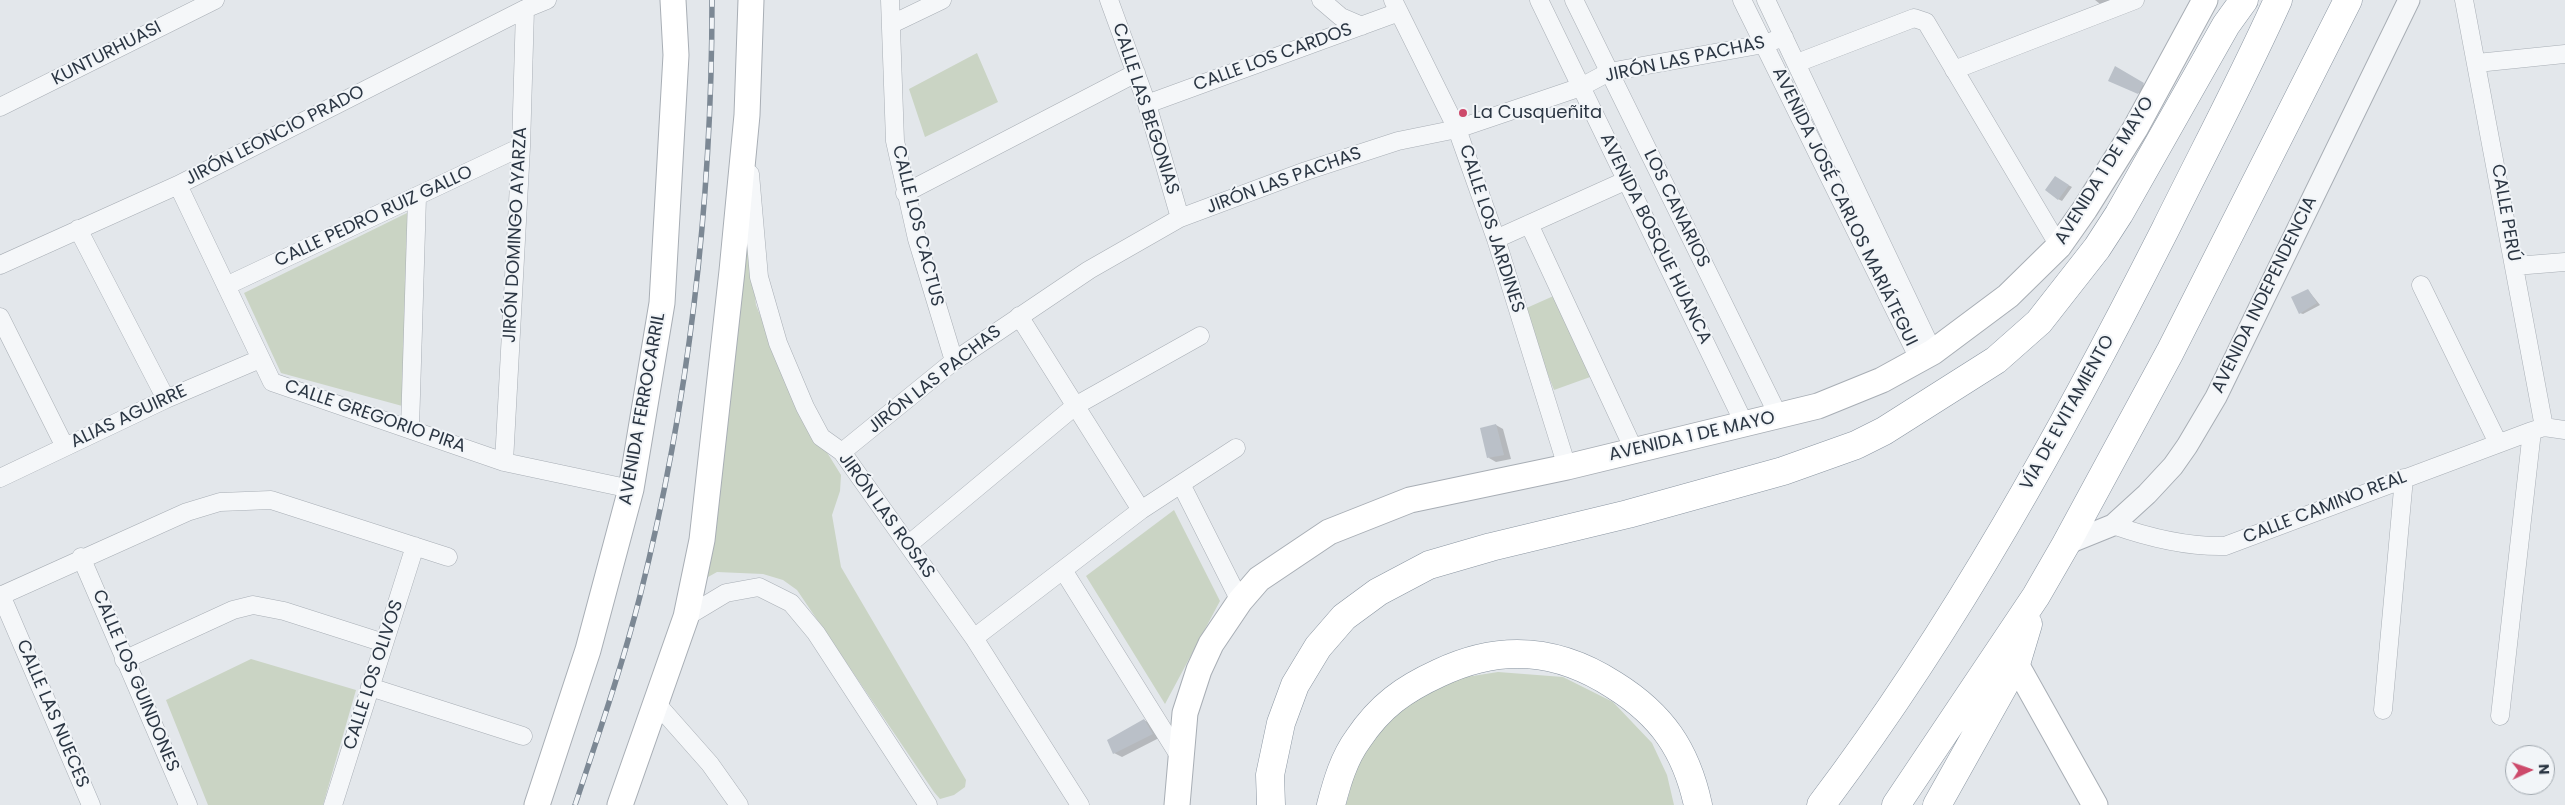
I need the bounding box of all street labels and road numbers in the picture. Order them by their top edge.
street label: KUNTURHUASI [49,17,165,91]
street label: CALLE LOS CARDOS [1191,19,1355,97]
street label: CALLE LAS BEGONIAS [1107,20,1183,198]
street label: JIRÓN LAS PACHAS [1603,32,1767,88]
street label: AVENIDA JOSÉ CARLOS MARIÁTEGUI [1767,64,1921,350]
street label: JIRÓN LEONCIO PRADO [182,81,368,191]
street label: AVENIDA 1 DE MAYO [2051,93,2159,249]
street label: JIRÓN DOMINGO AYARZA [500,126,532,344]
street label: AVENIDA BOSQUE HUANCA [1594,130,1716,348]
street label: CALLE LOS JARDINES [1454,142,1528,316]
street label: CALLE LOS CACTUS [887,143,947,309]
street label: JIRÓN LAS PACHAS [1204,143,1364,219]
street label: LOS CANARIOS [1638,147,1714,271]
street label: CALLE PEDRO RUIZ GALLO [272,162,476,272]
street label: CALLE PERÚ [2486,163,2524,263]
street label: AVENIDA INDEPENDENCIA [2208,193,2322,397]
street label: AVENIDA FERROCARRIL [615,311,671,507]
street label: JIRÓN LAS PACHAS [864,321,1006,439]
street label: VÍA DE EVITAMIENTO [2016,332,2120,494]
street label: CALLE GREGORIO PIRA [282,376,468,458]
street label: ALIAS AGUIRRE [67,381,191,453]
street label: AVENIDA 1 DE MAYO [1607,407,1777,467]
street label: JIRÓN LAS ROSAS [833,449,939,583]
street label: CALLE CAMINO REAL [2240,467,2410,549]
street label: CALLE LOS GUINDONES [87,587,183,775]
street label: CALLE LOS OLIVOS [340,597,408,753]
street label: CALLE LAS NUECES [11,637,93,791]

